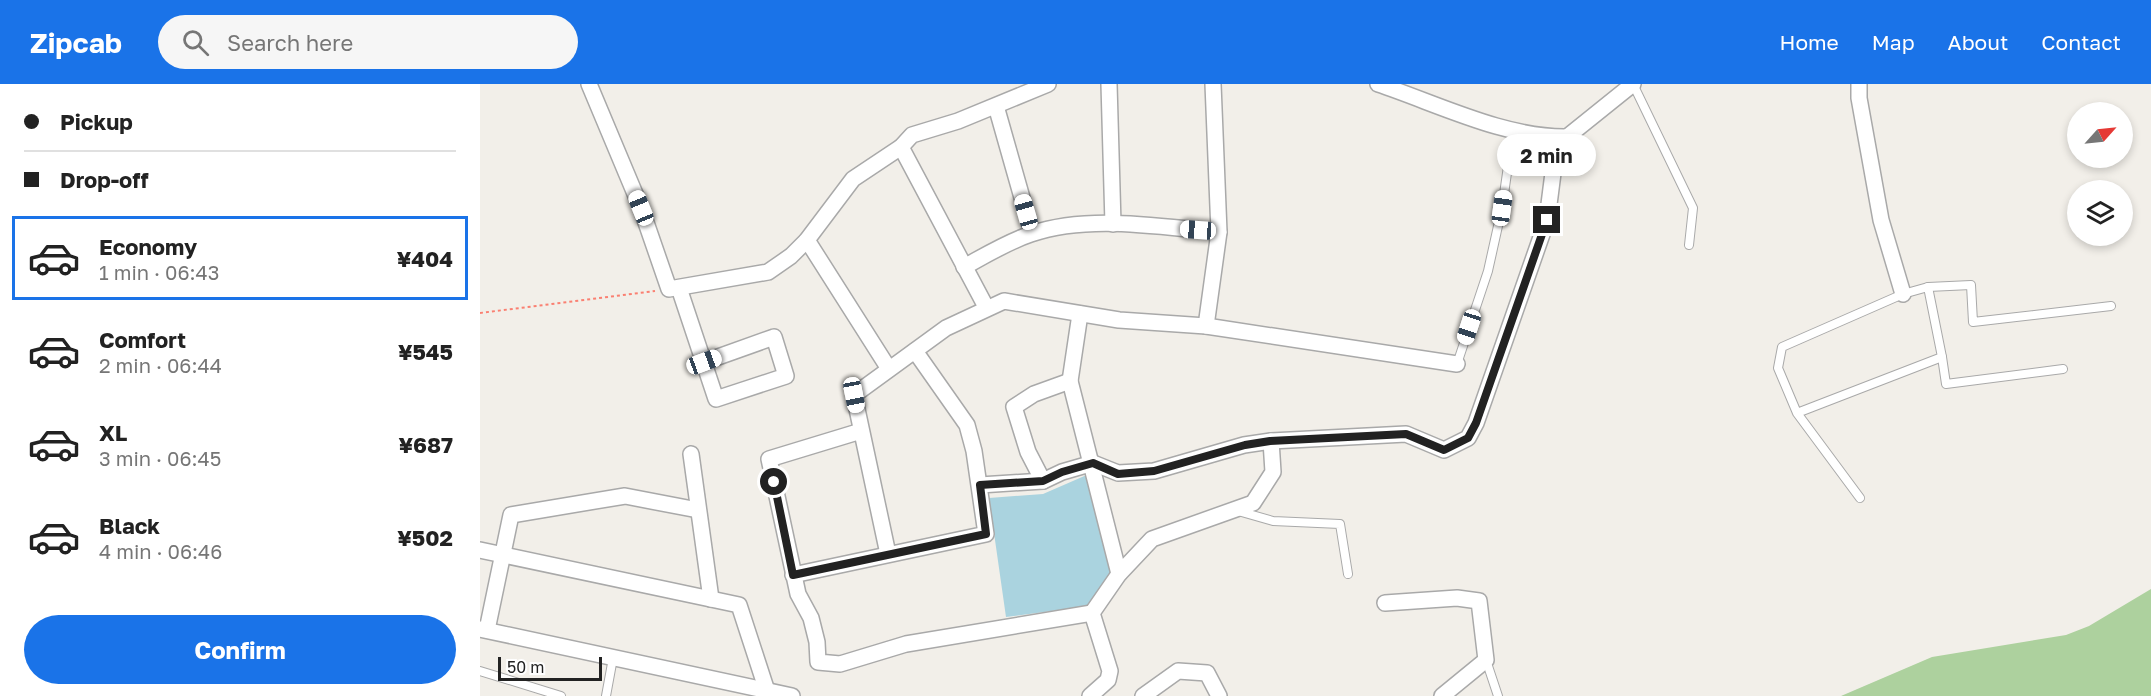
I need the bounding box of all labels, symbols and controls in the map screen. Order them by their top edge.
search box [158,15,578,69]
text: Zipcab [30,26,122,59]
icon: search [179,26,212,59]
text: Search here [227,29,353,56]
text: Home [1779,29,1839,55]
text: Map [1872,29,1915,55]
text: About [1948,29,2008,55]
text: Contact [2041,29,2121,55]
north arrow [2067,102,2133,168]
map controls [2067,102,2133,246]
text: Pickup [60,108,133,135]
callout: 2 min [1498,133,1596,175]
text: 2 min [1520,143,1573,167]
text: Drop-off [60,166,149,193]
button: layers [2067,180,2133,246]
car [626,188,656,228]
car [1491,189,1513,227]
car [1012,192,1040,232]
route end [1533,206,1560,233]
car [1179,220,1217,240]
icon: car [27,231,81,285]
text: Economy [99,233,197,260]
text: ¥404 [397,245,453,272]
text: 1 min · 06:43 [99,260,219,284]
car [1455,307,1483,347]
icon: car [27,324,81,378]
text: Comfort [99,326,186,353]
text: ¥545 [398,338,453,365]
car [684,347,724,377]
text: 2 min · 06:44 [99,353,222,377]
car [842,376,866,414]
icon: car [27,417,81,471]
text: XL [99,419,127,446]
text: ¥687 [398,431,453,458]
text: 3 min · 06:45 [99,446,221,470]
route start [760,468,787,495]
icon: car [27,510,81,564]
text: Black [99,512,160,539]
text: ¥502 [397,524,453,551]
text: 4 min · 06:46 [99,539,222,563]
button: Confirm [24,615,456,684]
scale bar [498,654,602,682]
text: 50 m [507,657,544,677]

